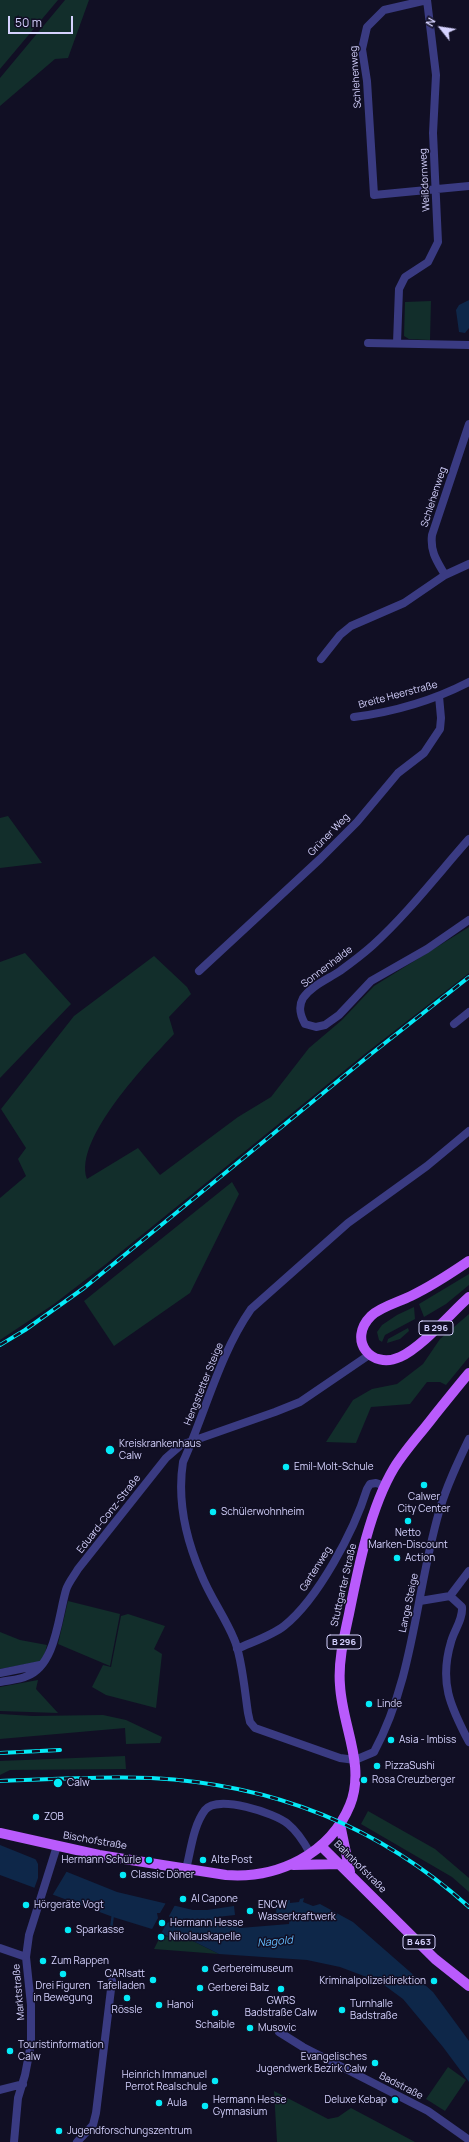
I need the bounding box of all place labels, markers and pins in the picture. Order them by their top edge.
place label: Kreiskrankenhaus Calw [119,1438,201,1462]
marker: Kreiskrankenhaus Calw [104,1444,116,1456]
place label: Emil-Molt-Schule [294,1461,374,1473]
marker: Emil-Molt-Schule [281,1462,291,1472]
marker: Calwer City Center [419,1480,429,1490]
place label: Calwer City Center [398,1491,450,1514]
place label: Schülerwohnheim [221,1506,304,1518]
marker: Schülerwohnheim [208,1507,218,1517]
marker: Netto Marken-Discount [403,1516,413,1526]
place label: Netto Marken-Discount [368,1527,448,1550]
place label: Action [405,1552,435,1564]
marker: Action [392,1553,402,1563]
place label: Linde [377,1698,402,1710]
marker: Linde [364,1699,374,1709]
place label: Asia - Imbiss [399,1734,456,1746]
marker: Asia - Imbiss [386,1735,396,1745]
place label: PizzaSushi [385,1760,435,1772]
marker: PizzaSushi [372,1761,382,1771]
place label: Rosa Creuzberger [372,1774,455,1786]
marker: Rosa Creuzberger [359,1775,369,1785]
marker: Calw [52,1777,64,1789]
place label: Calw [67,1777,90,1789]
place label: ZOB [44,1811,64,1823]
marker: ZOB [31,1812,41,1822]
place label: Hermann Schürle [61,1854,141,1866]
place label: Alte Post [211,1854,252,1866]
marker: Hermann Schürle [144,1855,154,1865]
marker: Alte Post [198,1855,208,1865]
place label: Classic Döner [131,1869,194,1881]
marker: Classic Döner [118,1870,128,1880]
place label: Al Capone [191,1893,238,1905]
marker: Al Capone [178,1894,188,1904]
place label: Hörgeräte Vogt [34,1899,104,1911]
place label: ENCW Wasserkraftwerk [258,1899,336,1922]
marker: Hörgeräte Vogt [21,1900,31,1910]
marker: ENCW Wasserkraftwerk [245,1906,255,1916]
place label: Hermann Hesse [170,1917,243,1929]
marker: Hermann Hesse [157,1918,167,1928]
place label: Sparkasse [76,1924,124,1936]
marker: Sparkasse [63,1925,73,1935]
place label: Nikolauskapelle [169,1931,241,1943]
marker: Nikolauskapelle [156,1932,166,1942]
place label: Zum Rappen [51,1955,109,1967]
marker: Zum Rappen [38,1956,48,1966]
place label: Gerbereimuseum [213,1963,293,1975]
marker: Gerbereimuseum [200,1964,210,1974]
place label: CARIsatt Tafelladen [97,1968,145,1992]
marker: Drei Figuren in Bewegung [58,1969,68,1979]
marker: CARIsatt Tafelladen [148,1975,158,1985]
place label: Kriminalpolizeidirektion [319,1975,426,1987]
marker: Kriminalpolizeidirektion [429,1976,439,1986]
place label: Drei Figuren in Bewegung [33,1980,93,2004]
place label: Gerberei Balz [208,1982,269,1994]
marker: Gerberei Balz [195,1983,205,1993]
marker: GWRS Badstraße Calw [276,1984,286,1994]
marker: Rössle [122,1993,132,2003]
place label: GWRS Badstraße Calw [245,1995,317,2018]
place label: Turnhalle Badstraße [350,1998,398,2022]
place label: Hanoi [167,1999,194,2011]
marker: Hanoi [154,2000,164,2010]
place label: Rössle [112,2004,142,2016]
marker: Turnhalle Badstraße [337,2005,347,2015]
marker: Schaible [210,2008,220,2018]
place label: Schaible [195,2019,235,2031]
place label: Musovic [258,2022,296,2034]
marker: Musovic [245,2023,255,2033]
place label: Touristinformation Calw [18,2039,104,2062]
marker: Touristinformation Calw [5,2046,15,2056]
place label: Evangelisches Jugendwerk Bezirk Calw [256,2051,367,2074]
marker: Evangelisches Jugendwerk Bezirk Calw [370,2058,380,2068]
place label: Heinrich Immanuel Perrot Realschule [122,2069,207,2092]
marker: Heinrich Immanuel Perrot Realschule [210,2076,220,2086]
place label: Hermann Hesse Gymnasium [213,2094,286,2118]
place label: Deluxe Kebap [324,2094,387,2106]
marker: Deluxe Kebap [390,2095,400,2105]
place label: Aula [167,2097,187,2109]
marker: Aula [154,2098,164,2108]
marker: Hermann Hesse Gymnasium [200,2101,210,2111]
place label: Jugendforschungszentrum [67,2125,192,2137]
marker: Jugendforschungszentrum [54,2126,64,2136]

